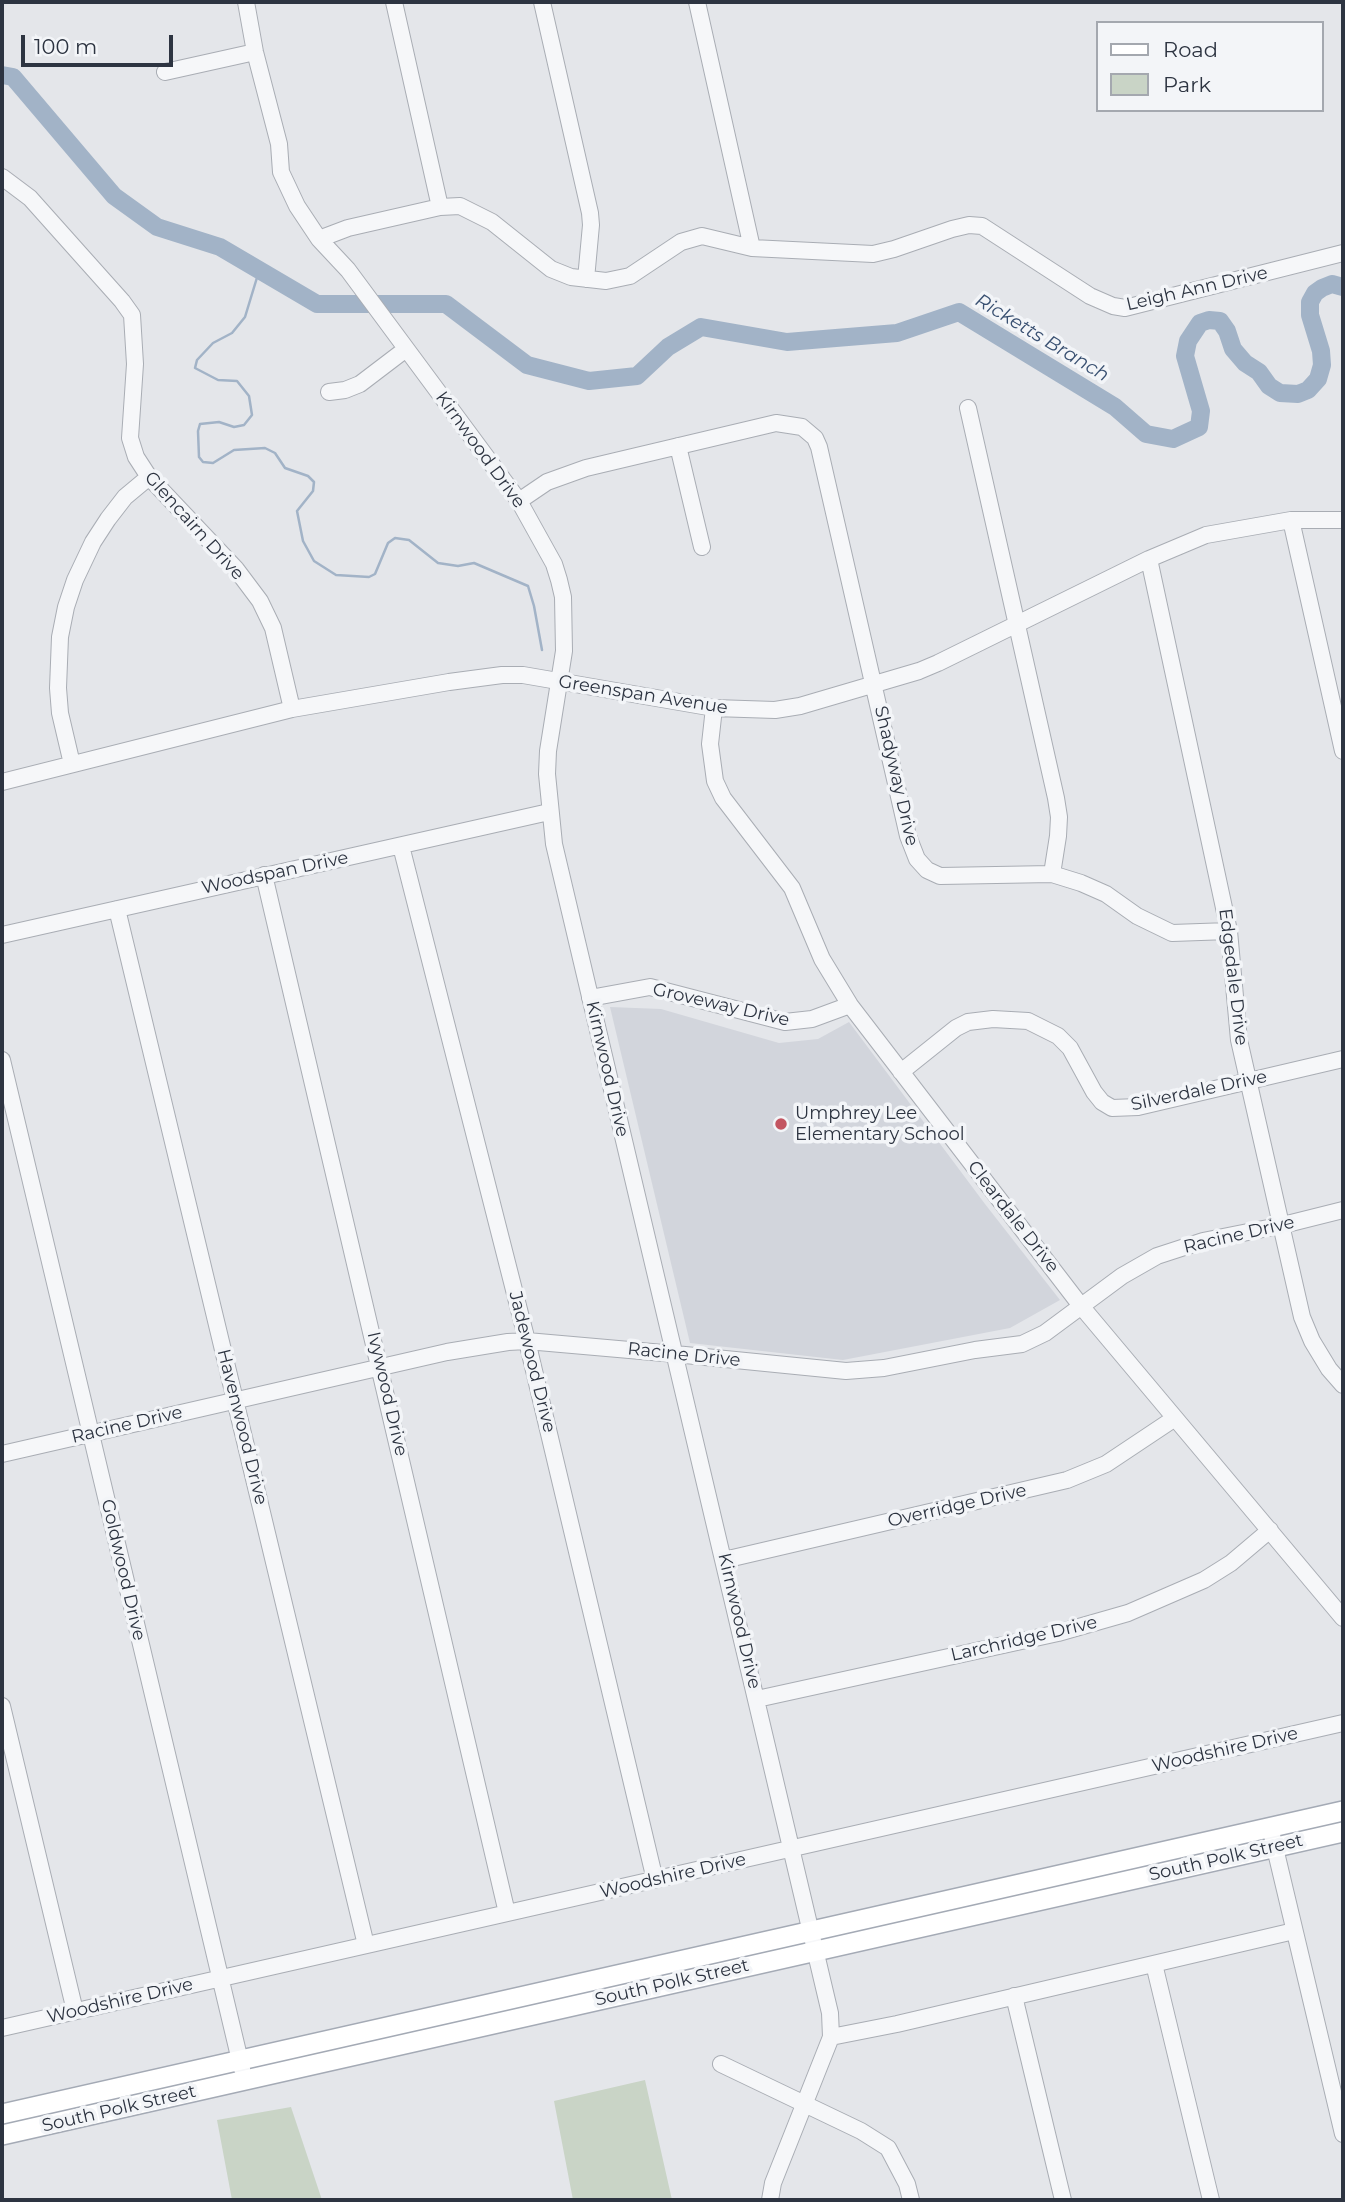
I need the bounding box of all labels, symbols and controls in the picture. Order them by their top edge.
scale bar [24,21,177,65]
legend [1096,21,1324,112]
text: 100 m [34,34,97,59]
text: Road [1163,37,1218,62]
text: Park [1163,72,1211,97]
street label: Leigh Ann Drive [1124,262,1270,316]
water label: Ricketts Branch [971,289,1113,387]
street label: Kirnwood Drive [430,387,530,513]
street label: Glencairn Drive [140,467,248,585]
street label: Greenspan Avenue [557,671,729,719]
street label: Shadyway Drive [869,704,923,848]
street label: Woodspan Drive [200,847,350,899]
street label: Edgedale Drive [1214,907,1252,1047]
street label: Groveway Drive [651,979,791,1031]
street label: Kirnwood Drive [581,999,633,1139]
street label: Silverdale Drive [1129,1066,1269,1116]
place label: Umphrey Lee Elementary School [795,1103,965,1146]
marker: Umphrey Lee Elementary School [773,1116,789,1132]
street label: Cleardale Drive [963,1157,1063,1277]
street label: Racine Drive [1181,1212,1297,1258]
street label: Jadewood Drive [504,1289,560,1435]
street label: Ivywood Drive [362,1330,412,1458]
street label: Racine Drive [627,1338,741,1372]
street label: Havenwood Drive [212,1347,272,1507]
street label: Racine Drive [69,1402,185,1448]
street label: Overridge Drive [886,1480,1028,1532]
street label: Goldwood Drive [96,1497,150,1643]
street label: Kirnwood Drive [713,1551,765,1691]
street label: Larchridge Drive [949,1612,1099,1666]
street label: Woodshire Drive [1150,1723,1300,1777]
street label: South Polk Street [1147,1830,1305,1886]
street label: Woodshire Drive [598,1849,748,1903]
street label: South Polk Street [593,1955,751,2011]
street label: Woodshire Drive [45,1974,195,2028]
street label: South Polk Street [40,2081,198,2137]

